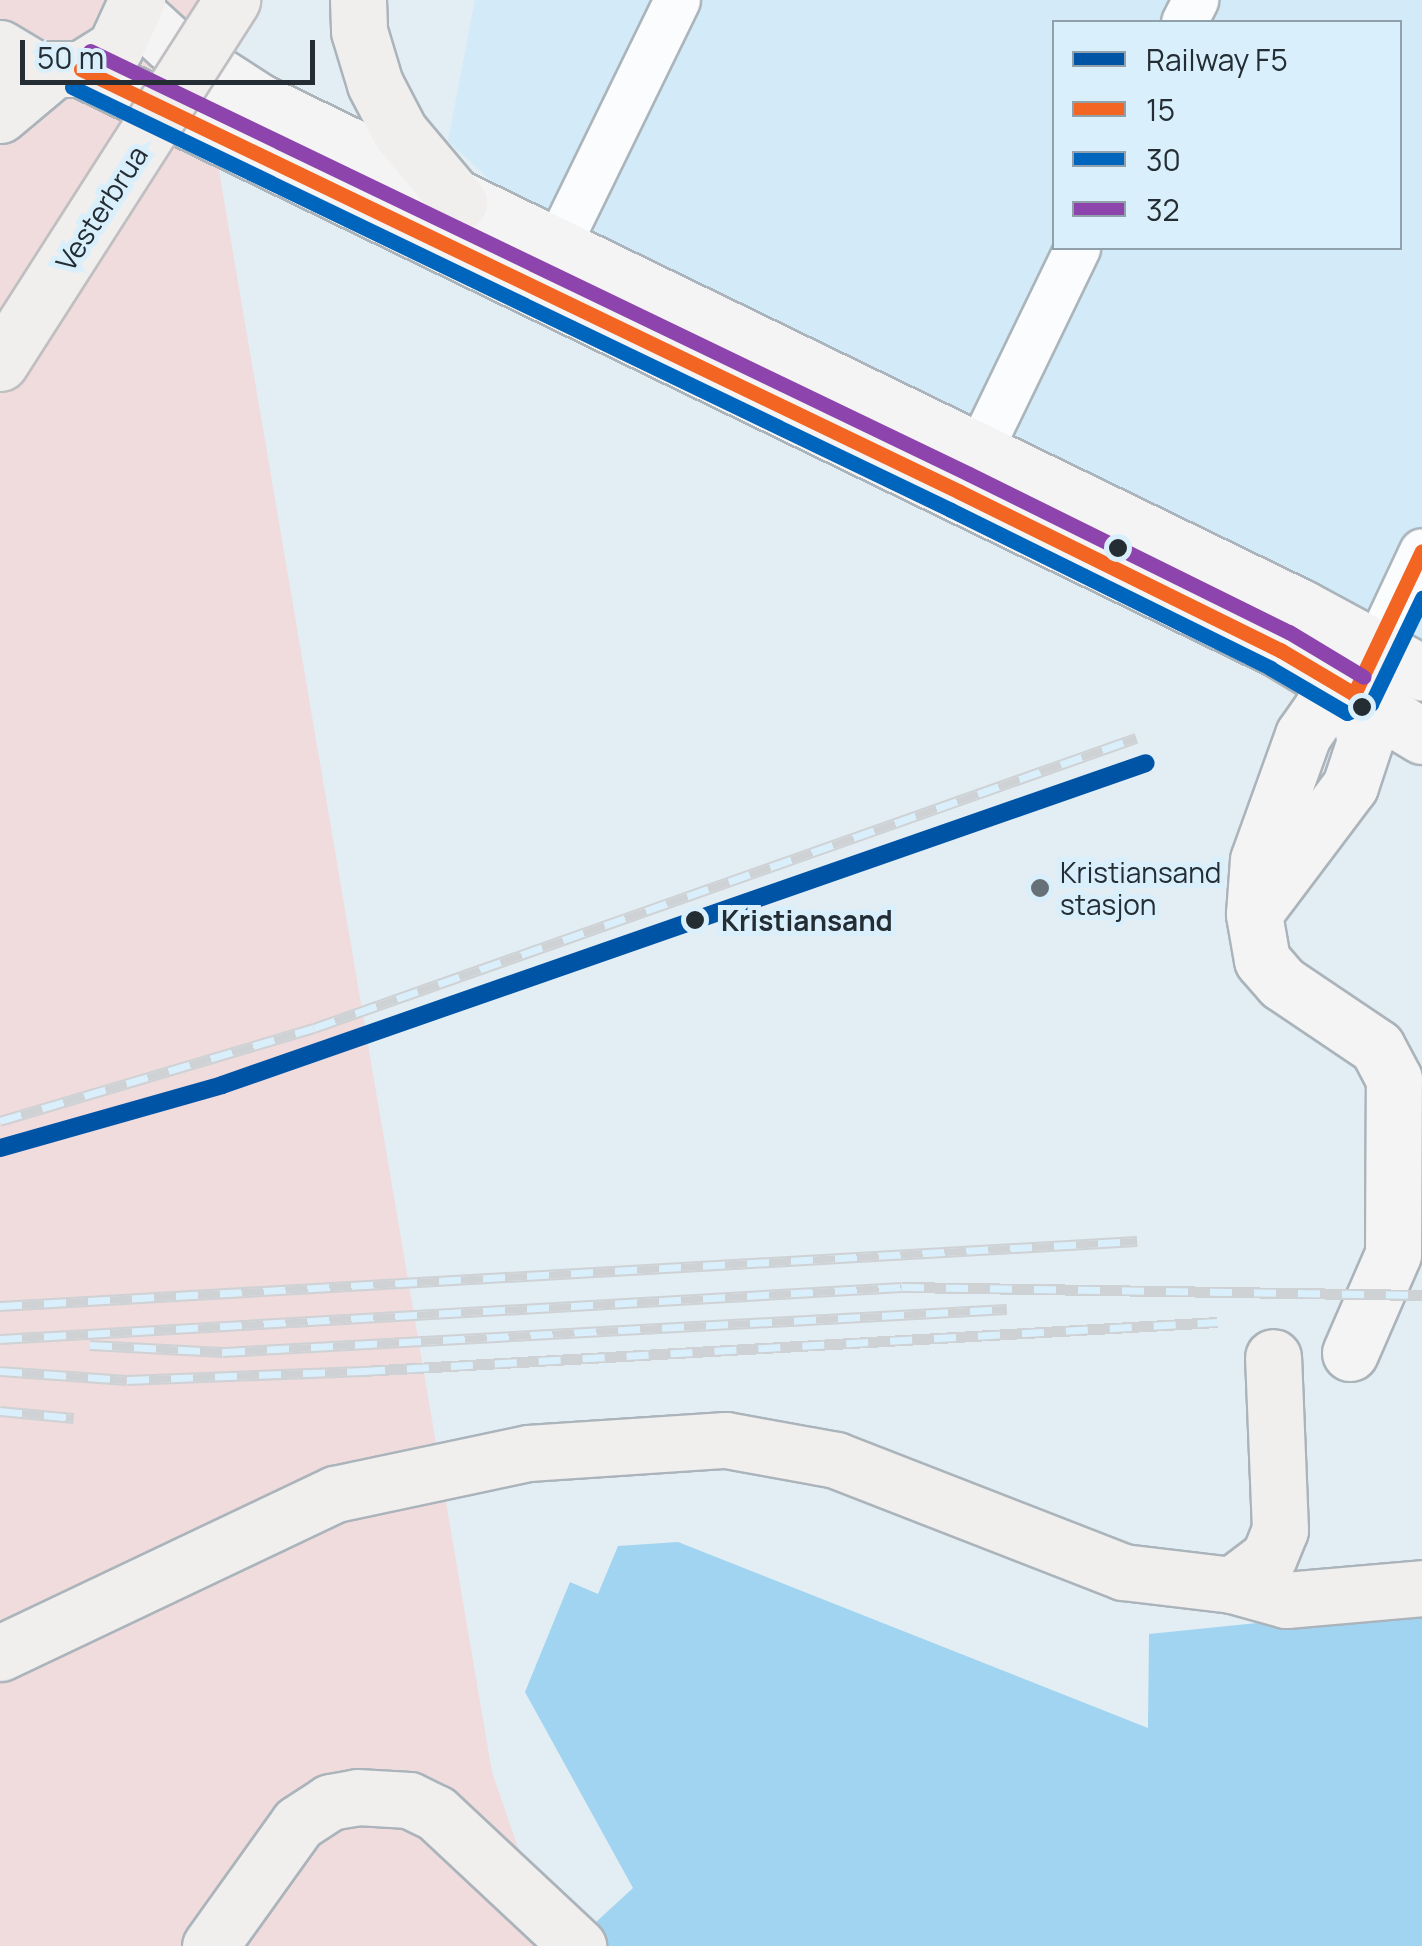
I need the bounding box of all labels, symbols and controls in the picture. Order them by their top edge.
scale bar [25,20,320,82]
legend [1052,20,1402,250]
text: 50 m [37,37,104,78]
text: Railway F5 [1146,39,1288,80]
text: 15 [1146,89,1175,130]
street label: Vesterbrua [48,139,154,277]
text: 30 [1146,139,1181,180]
text: 32 [1146,189,1180,230]
unlabelled marker [1108,538,1128,558]
unlabelled marker [1352,697,1372,717]
place label: Kristiansand stasjon [1060,855,1221,921]
marker: Kristiansand stasjon [1029,877,1051,899]
marker: Kristiansand [678,903,712,937]
place label: Kristiansand [721,903,893,937]

